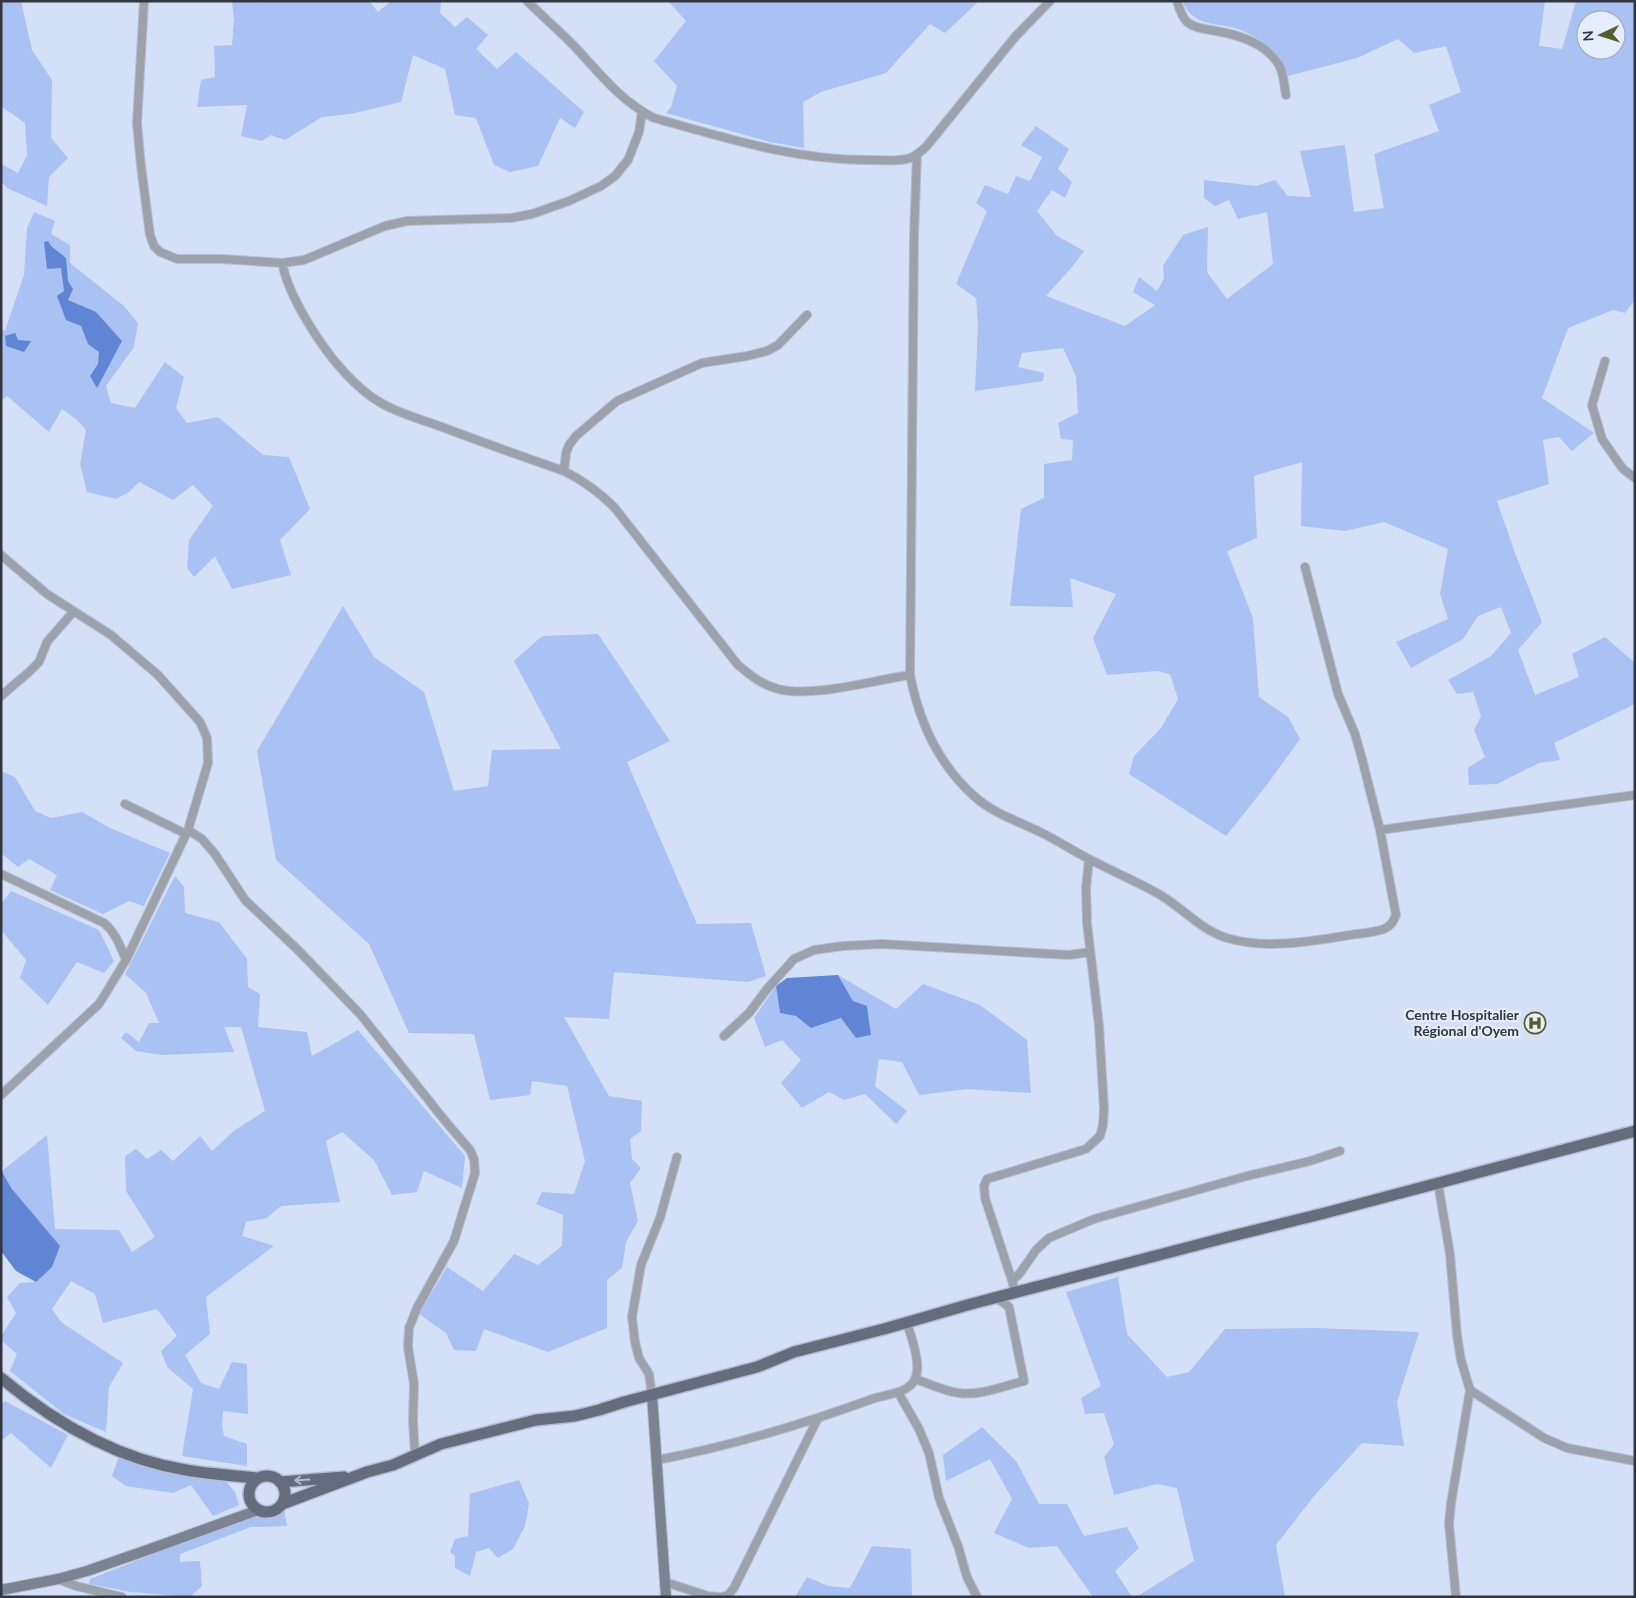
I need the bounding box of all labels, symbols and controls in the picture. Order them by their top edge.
north arrow [1576,10,1626,60]
text: N [1579,30,1596,42]
place label: Centre Hospitalier Régional d'Oyem [1405,1006,1520,1039]
hospital icon: Centre Hospitalier Régional d'Oyem [1523,1011,1547,1035]
one-way arrow [294,1475,310,1485]

